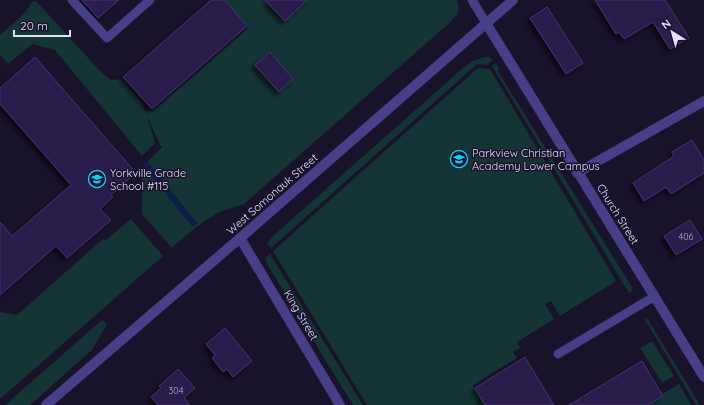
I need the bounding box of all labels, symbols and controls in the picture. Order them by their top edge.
scale bar [14,12,70,38]
north arrow [652,12,692,52]
text: N [659,16,673,32]
text: 20 m [20,18,48,33]
place label: Parkview Christian Academy Lower Campus [472,146,600,173]
school or university icon: Parkview Christian Academy Lower Campus [449,149,469,169]
street label: West Somonauk Street [224,150,321,237]
place label: Yorkville Grade School #115 [110,166,186,193]
school or university icon: Yorkville Grade School #115 [87,169,107,189]
street label: Church Street [594,181,642,247]
house number: 406 [679,231,694,242]
street label: King Street [281,287,322,343]
house number: 304 [169,385,184,396]

